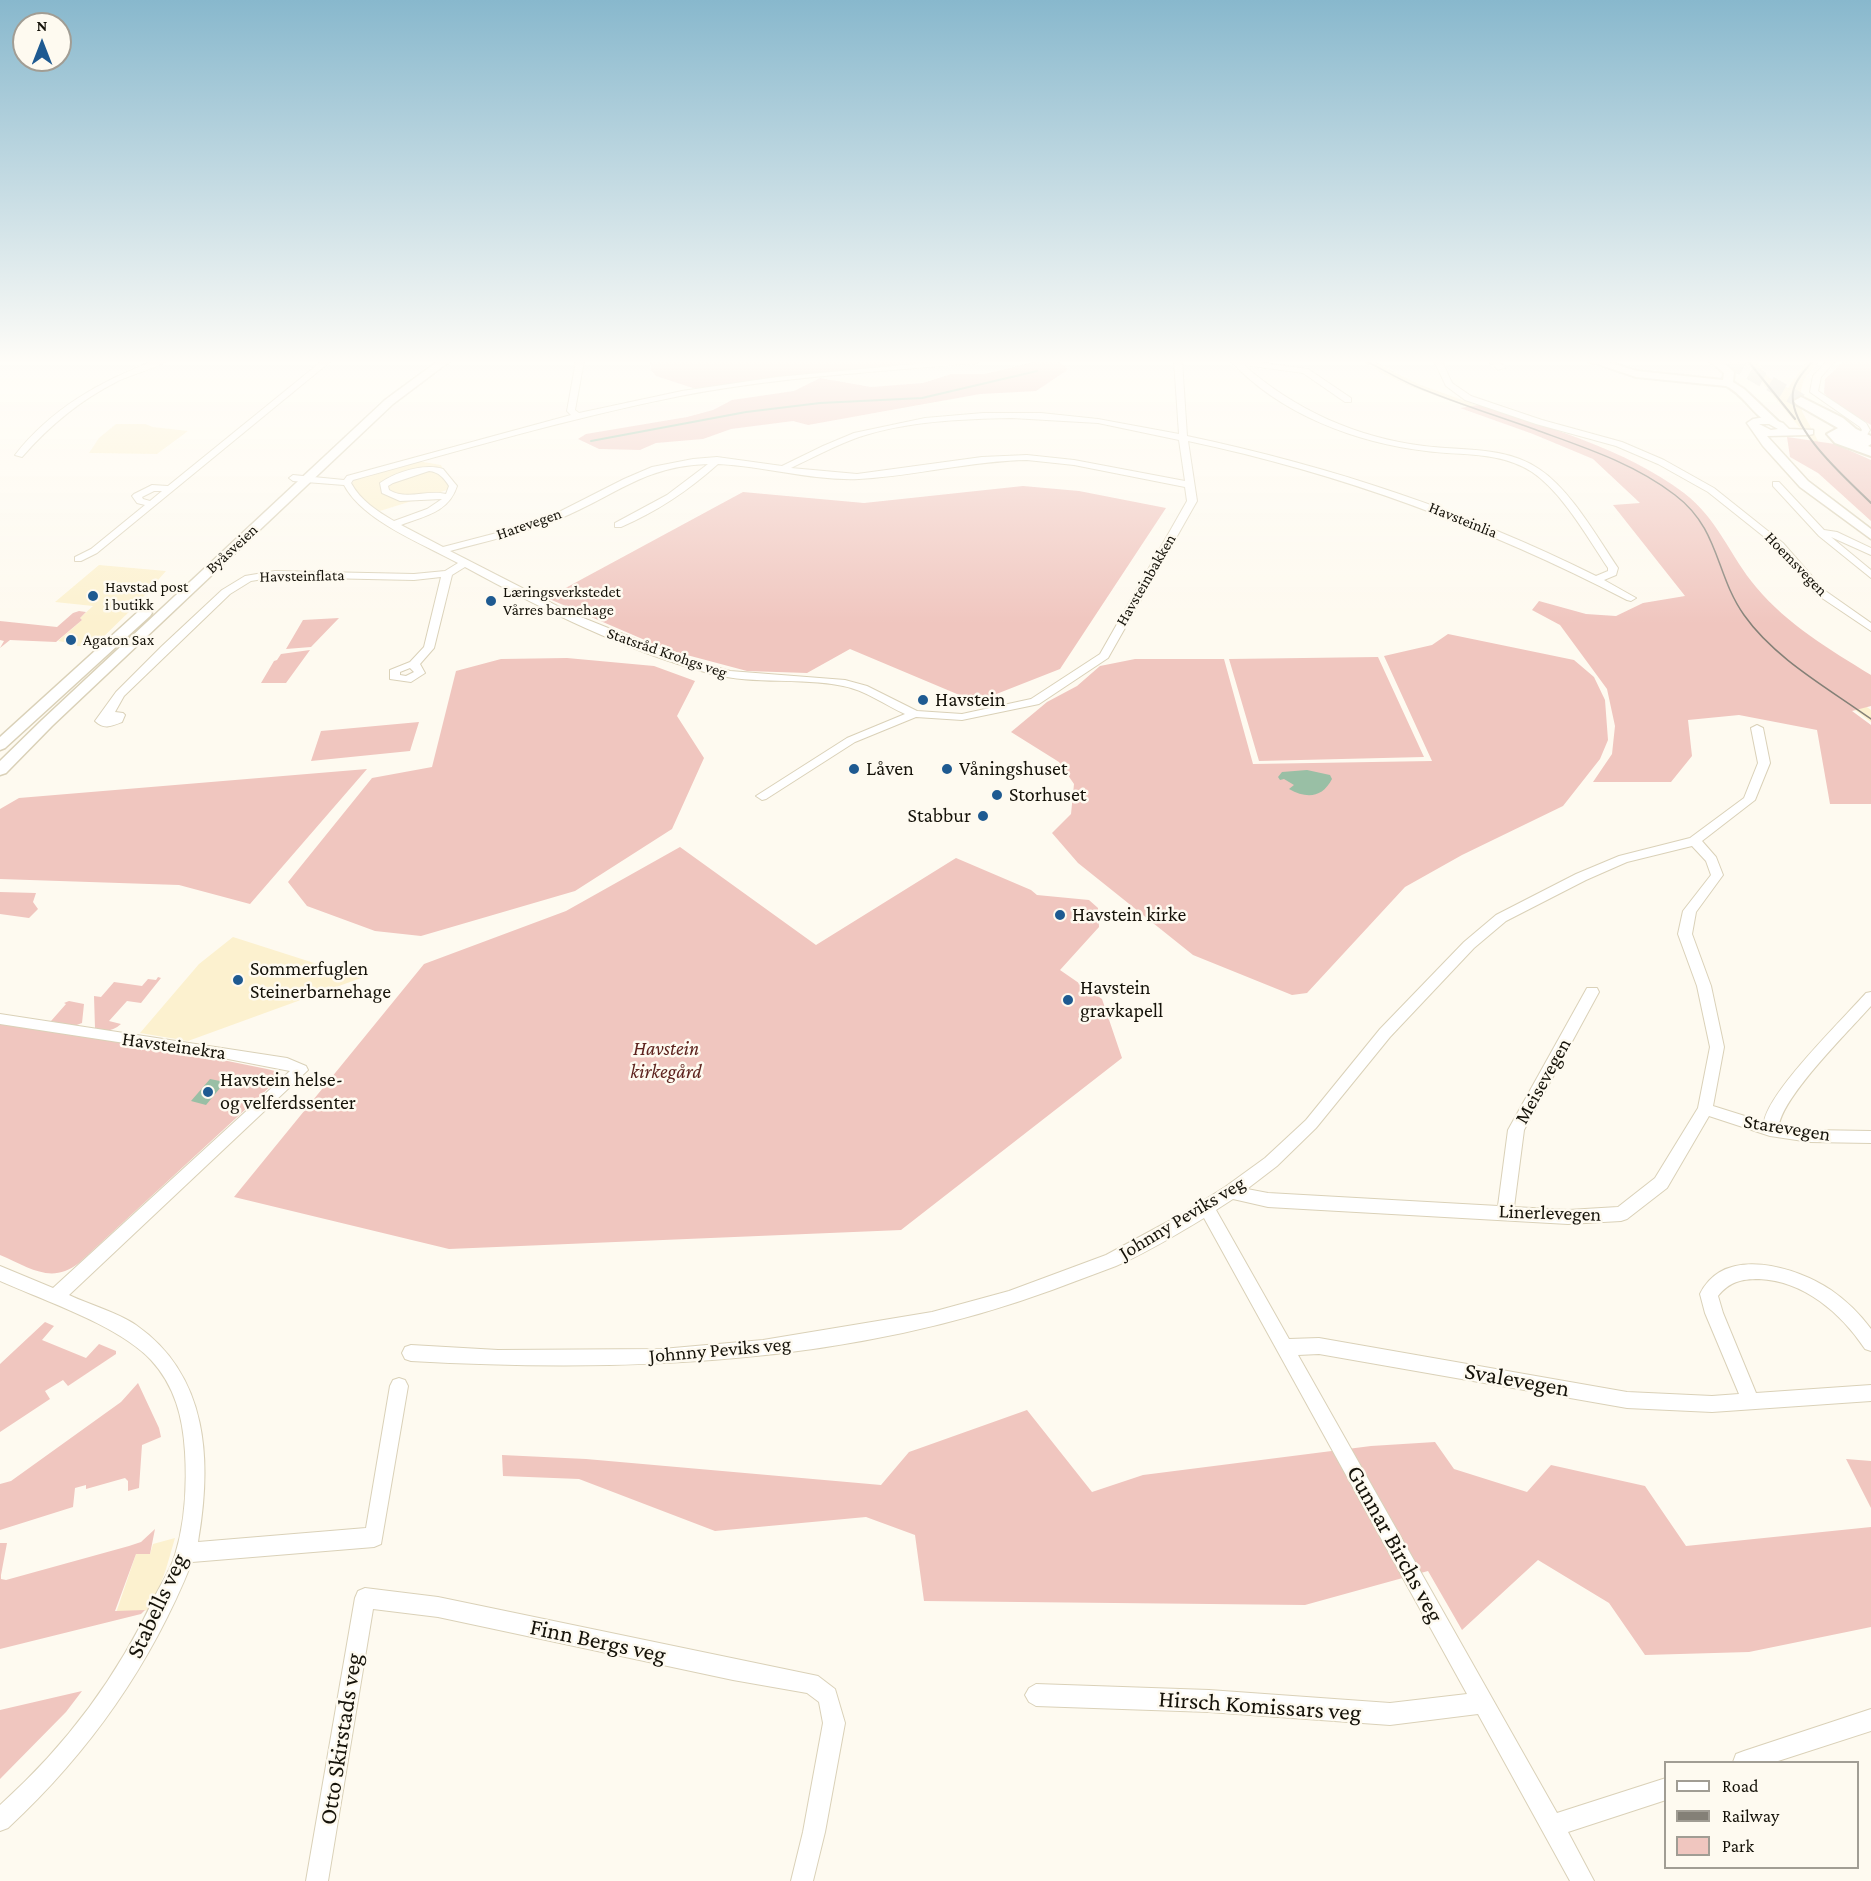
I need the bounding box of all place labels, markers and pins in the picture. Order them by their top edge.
place label: Havstad post i butikk [105,577,188,615]
place label: Læringsverkstedet Vårres barnehage [503,582,621,620]
marker: Havstad post i butikk [86,589,100,603]
marker: Læringsverkstedet Vårres barnehage [484,594,498,608]
place label: Agaton Sax [83,630,154,650]
marker: Agaton Sax [64,633,78,647]
place label: Havstein [935,688,1005,712]
marker: Havstein [916,693,930,707]
place label: Låven [866,757,914,781]
place label: Våningshuset [959,757,1068,781]
marker: Låven [847,762,861,776]
marker: Våningshuset [940,762,954,776]
place label: Storhuset [1009,783,1086,807]
marker: Storhuset [990,788,1004,802]
place label: Stabbur [908,804,971,828]
marker: Stabbur [976,809,990,823]
place label: Havstein kirke [1072,903,1186,927]
marker: Havstein kirke [1053,908,1067,922]
place label: Sommerfuglen Steinerbarnehage [250,957,391,1004]
marker: Sommerfuglen Steinerbarnehage [231,973,245,987]
place label: Havstein gravkapell [1080,976,1163,1023]
marker: Havstein gravkapell [1061,993,1075,1007]
place label: Havstein helse- og velferdssenter [220,1068,356,1115]
marker: Havstein helse- og velferdssenter [201,1085,215,1099]

